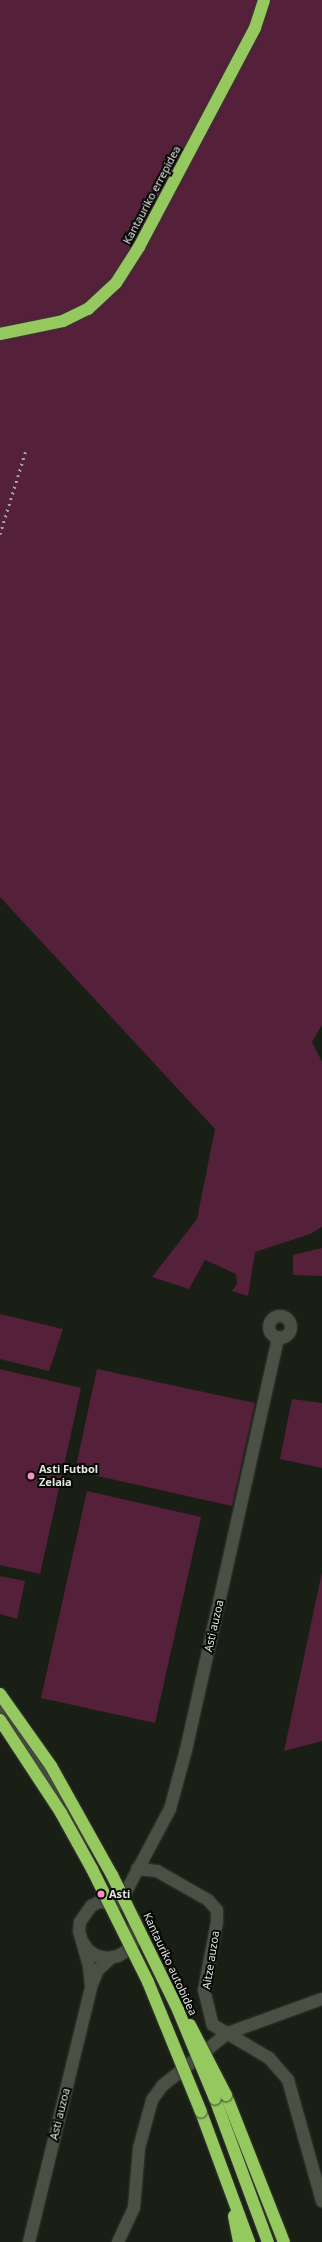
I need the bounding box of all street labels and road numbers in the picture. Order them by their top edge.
street label: Kantauriko errepidea [120,144,184,246]
street label: Asti auzoa [202,1599,226,1653]
street label: Kantauriko autobidea [140,1911,200,2017]
street label: Aitze auzoa [200,1930,222,1990]
street label: Asti auzoa [47,2087,73,2141]

